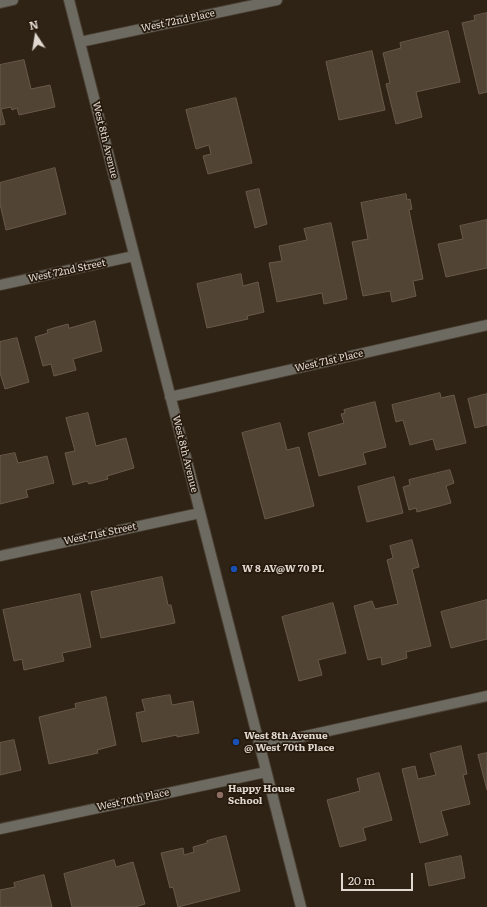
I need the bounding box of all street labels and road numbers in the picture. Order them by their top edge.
street label: West 72nd Place [140,7,216,35]
street label: West 8th Avenue [90,100,120,180]
street label: West 72nd Street [27,257,107,285]
street label: West 71st Place [294,347,364,375]
street label: West 8th Avenue [170,414,200,494]
street label: West 71st Street [63,520,137,548]
street label: West 70th Place [96,786,170,814]

